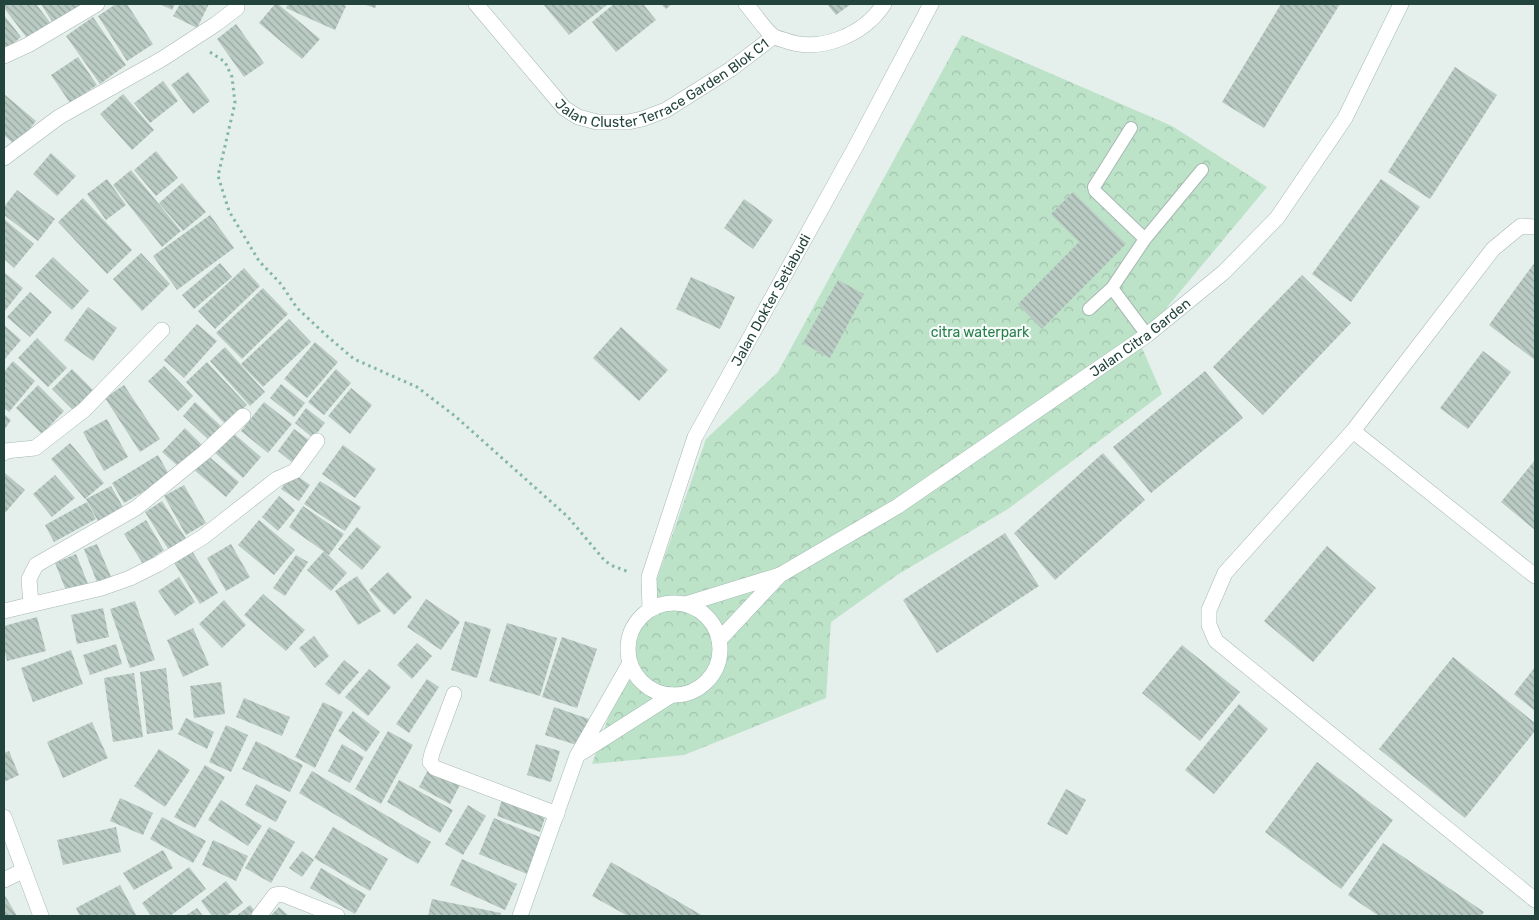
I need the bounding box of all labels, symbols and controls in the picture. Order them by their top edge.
street label: Jalan Cluster Terrace Garden Blok C1 [551,35,772,131]
street label: Jalan Dokter Setiabudi [728,231,814,369]
street label: Jalan Citra Garden [1086,295,1194,380]
park label: citra waterpark [931,324,1030,341]

